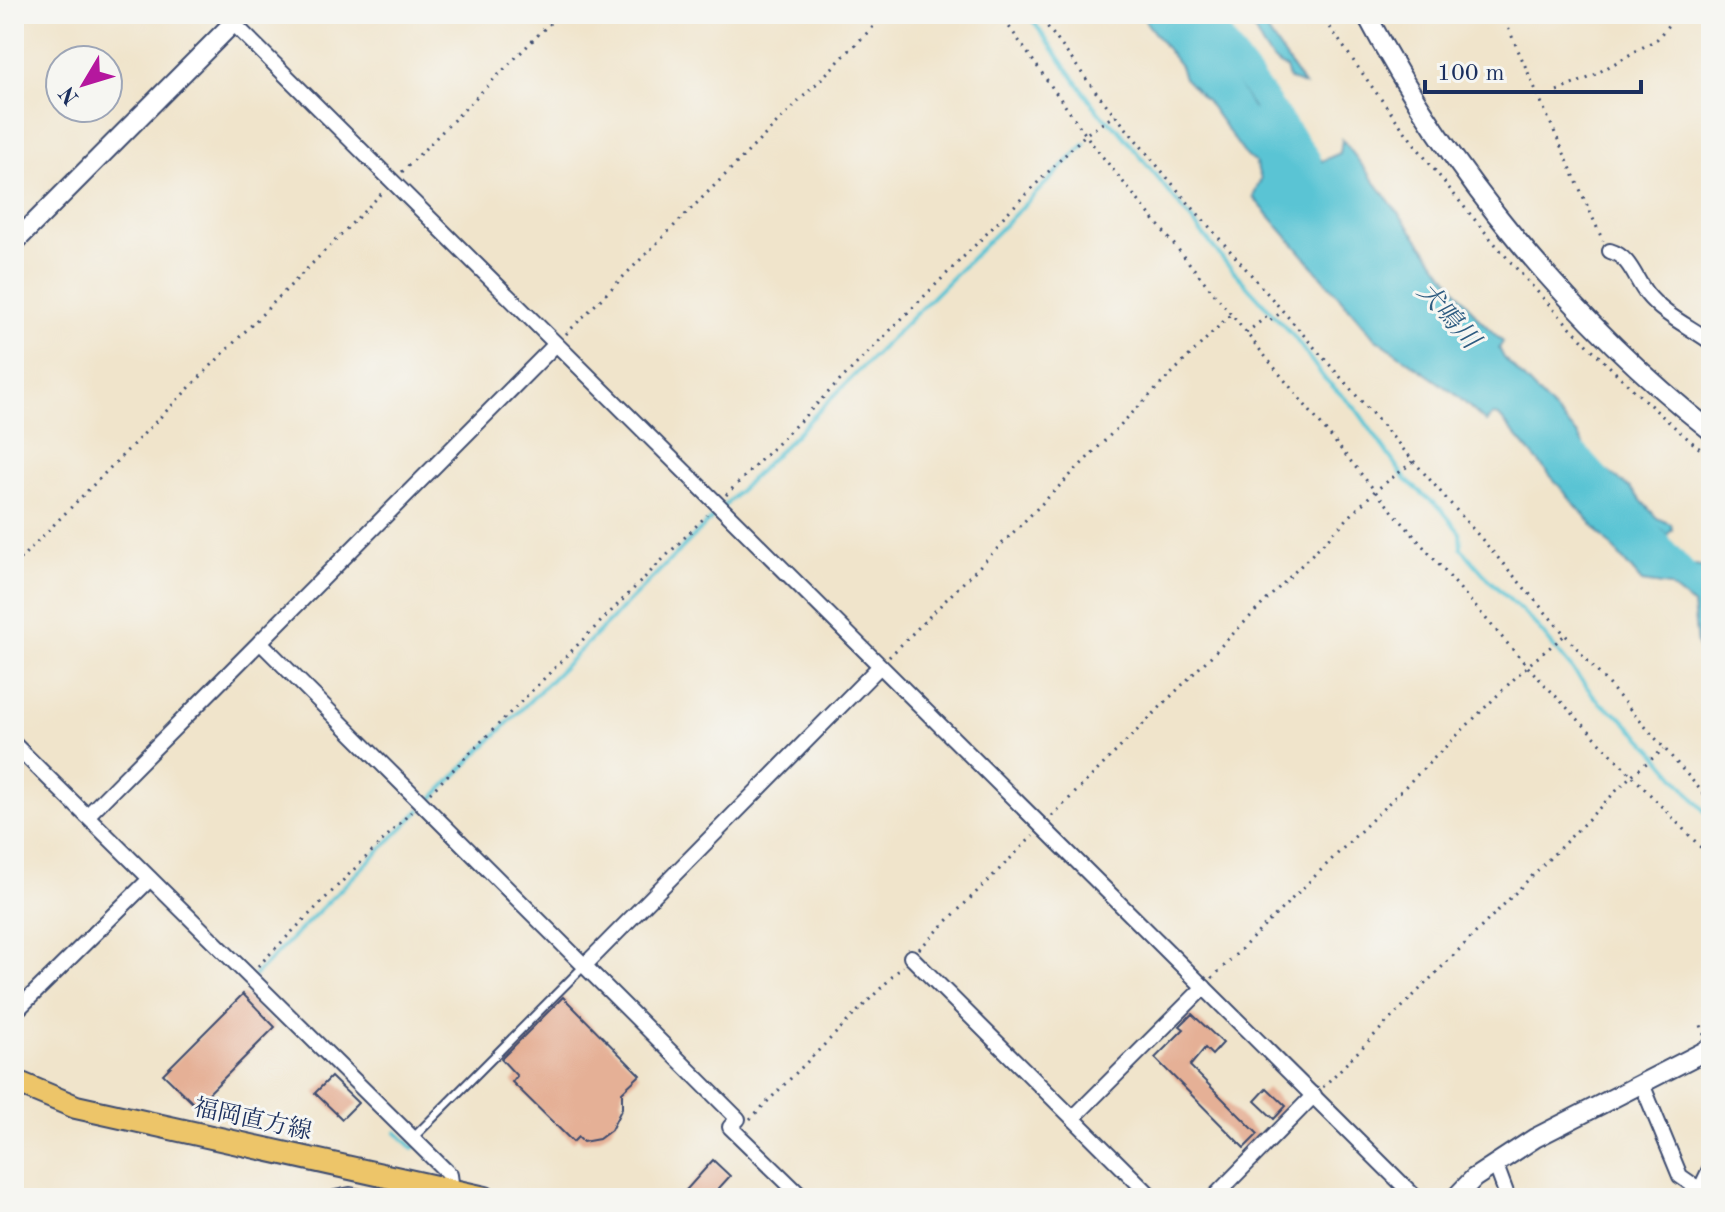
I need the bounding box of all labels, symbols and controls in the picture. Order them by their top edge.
north arrow [44,44,124,124]
scale bar [1425,44,1641,94]
text: 100 m [1437,62,1505,86]
text: N [56,82,84,108]
water label: 犬鳴川 [1412,277,1487,356]
street label: 福岡直方線 [191,1094,314,1145]

